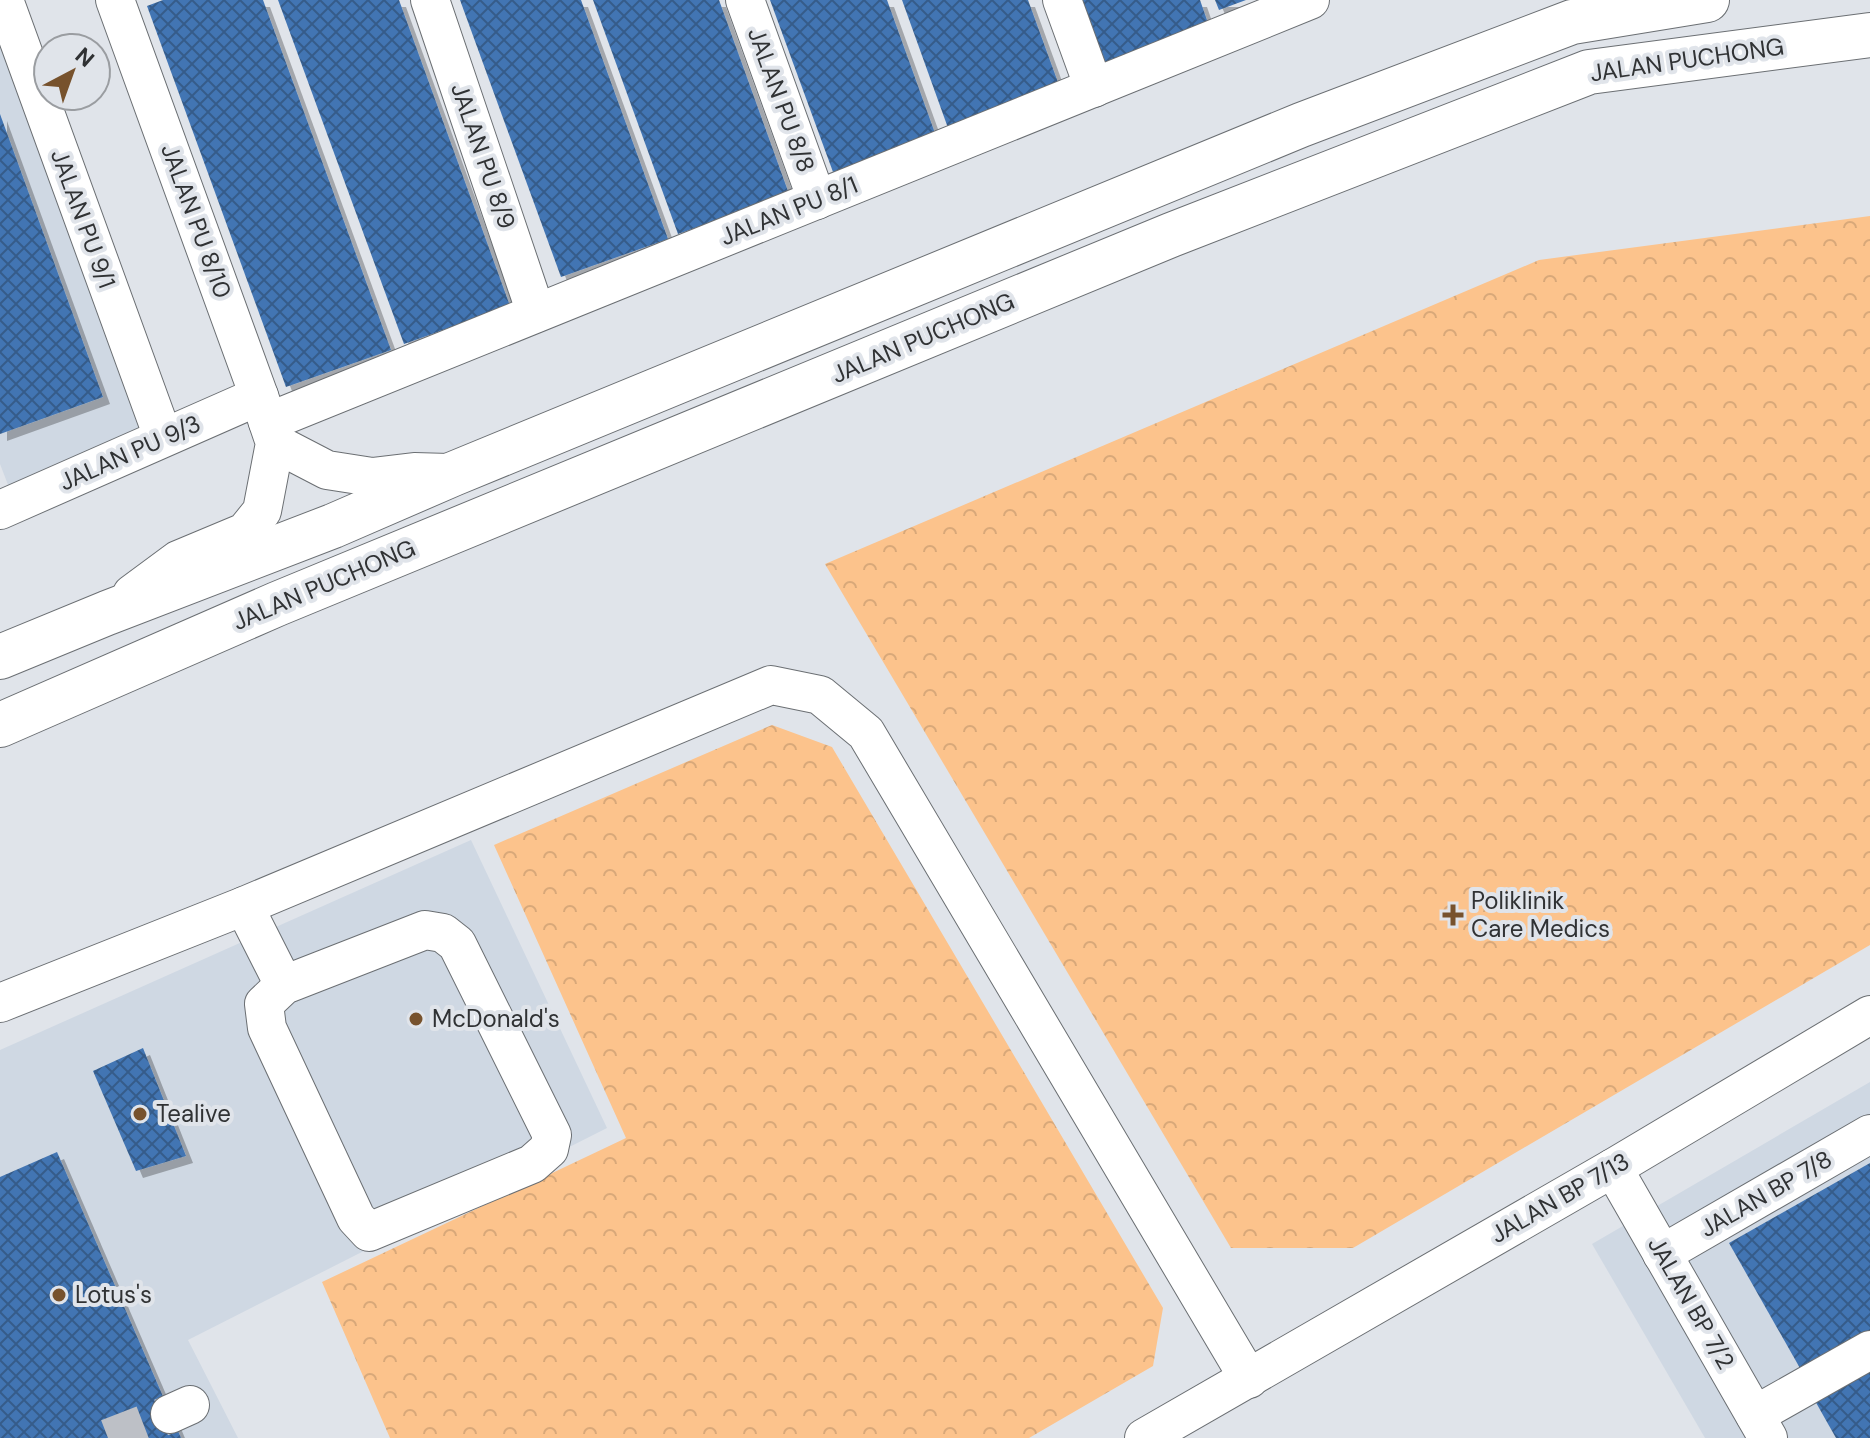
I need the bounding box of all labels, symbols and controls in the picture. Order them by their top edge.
street label: JALAN PU 8/8 [741,23,822,176]
street label: JALAN PUCHONG [1588,31,1786,88]
north arrow [32,32,112,112]
text: N [69,41,100,73]
street label: JALAN PU 8/9 [444,79,523,233]
street label: JALAN PU 8/10 [154,139,239,302]
street label: JALAN PU 9/1 [44,145,123,293]
street label: JALAN PU 8/1 [716,169,862,252]
street label: JALAN PUCHONG [827,285,1019,390]
street label: JALAN PU 9/3 [54,408,205,497]
street label: JALAN PUCHONG [228,532,420,637]
place label: Poliklinik Care Medics [1471,885,1610,944]
marker: Poliklinik Care Medics [1442,904,1464,926]
place label: McDonald's [432,1003,560,1034]
marker: McDonald's [407,1010,425,1028]
place label: Tealive [156,1098,231,1129]
marker: Tealive [131,1105,149,1123]
street label: JALAN BP 7/8 [1694,1143,1837,1244]
street label: JALAN BP 7/13 [1485,1145,1635,1250]
street label: JALAN BP 7/2 [1641,1231,1742,1374]
place label: Lotus's [75,1279,152,1310]
marker: Lotus's [50,1286,68,1304]

